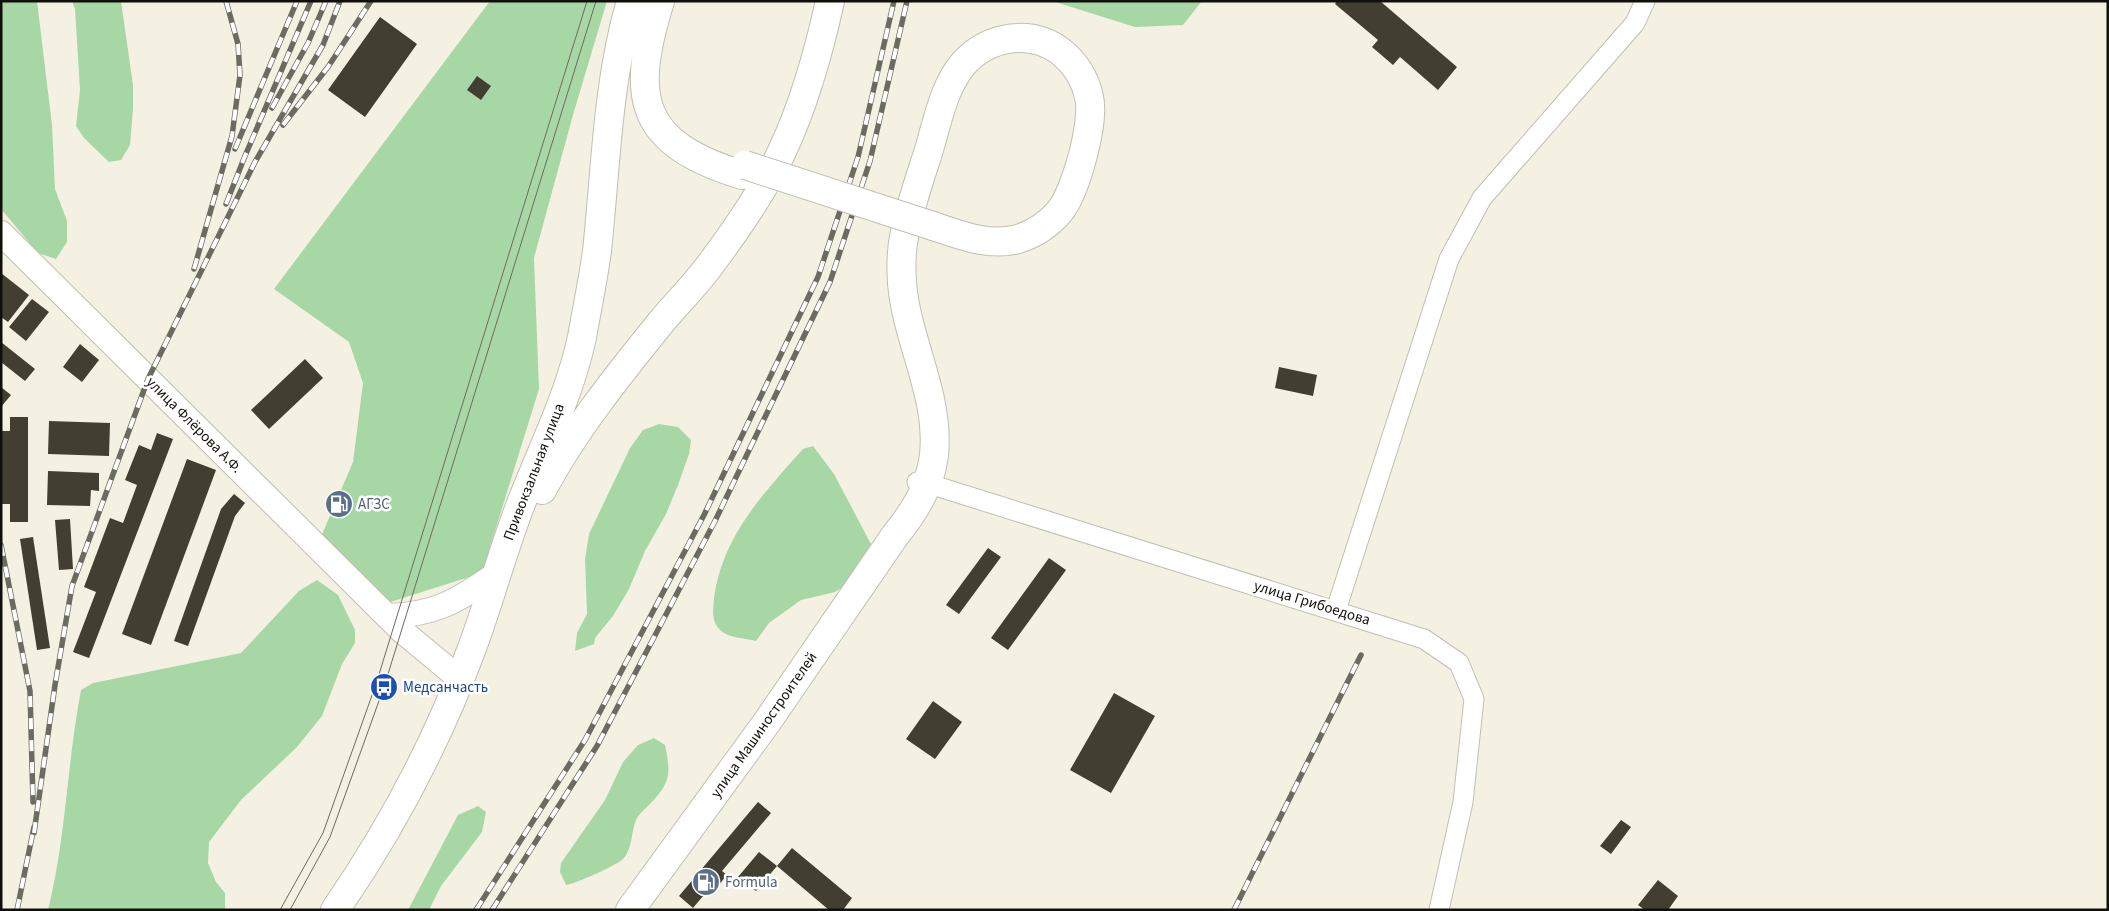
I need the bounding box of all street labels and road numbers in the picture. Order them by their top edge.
street label: улица Флёрова А.Ф. [141,372,247,478]
street label: Привокзальная улица [498,400,570,544]
street label: улица Грибоедова [1251,575,1373,631]
street label: улица Машиностроителей [706,648,822,802]

